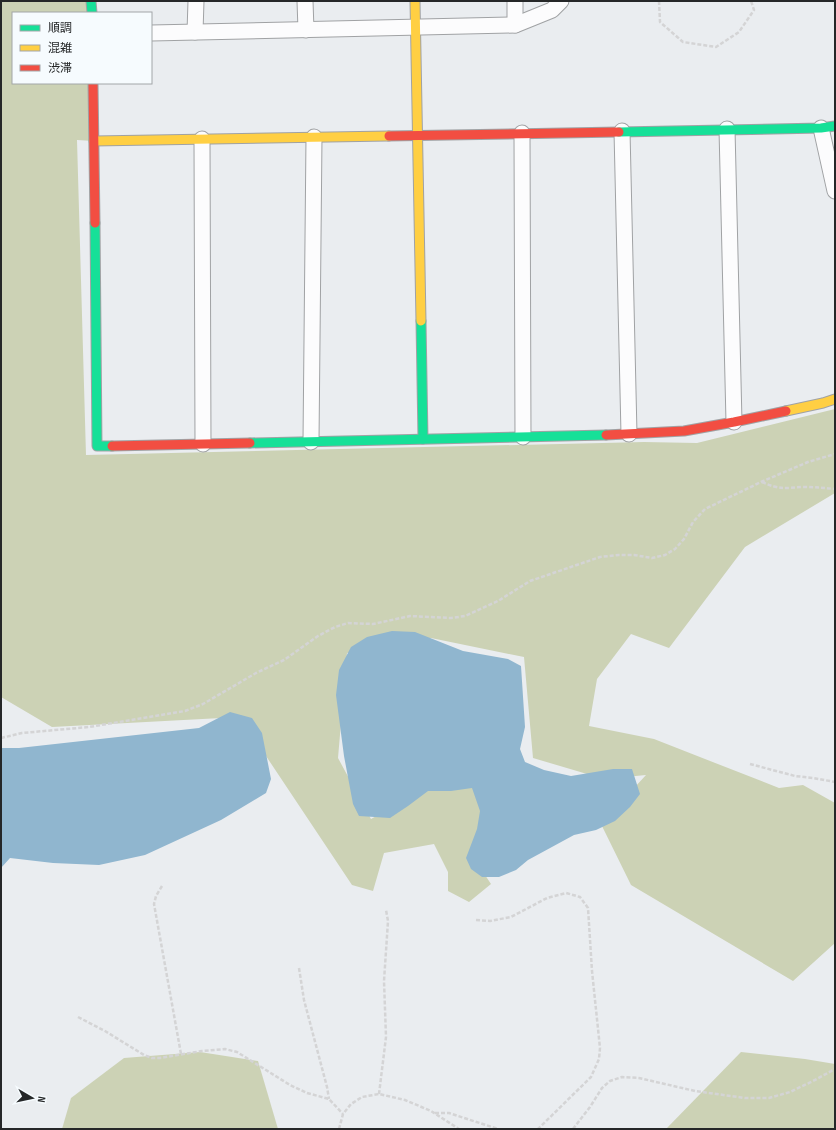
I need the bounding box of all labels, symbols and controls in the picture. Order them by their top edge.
legend [12,12,152,84]
text: 順調 [48,21,72,36]
text: 混雑 [48,41,72,56]
text: 渋滞 [48,61,72,76]
north arrow [12,1078,52,1118]
text: N [34,1096,48,1104]

